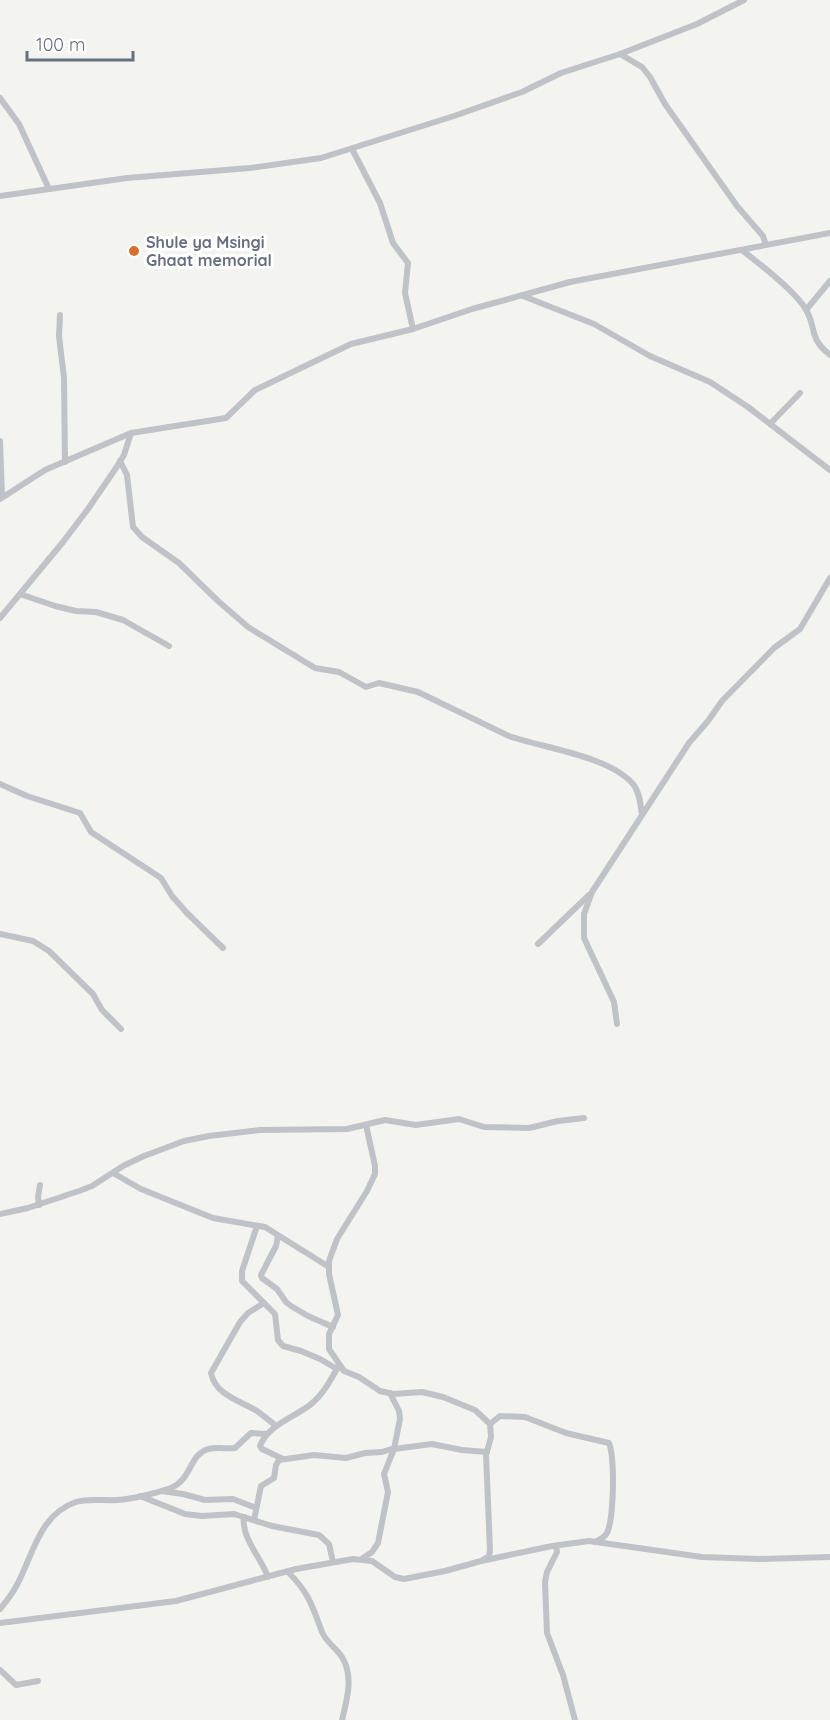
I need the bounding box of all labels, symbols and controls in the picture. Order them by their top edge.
scale bar [27,24,134,62]
text: 100 m [36,33,85,56]
place label: Shule ya Msingi Ghaat memorial [146,232,272,270]
marker: Shule ya Msingi Ghaat memorial [127,244,141,258]

